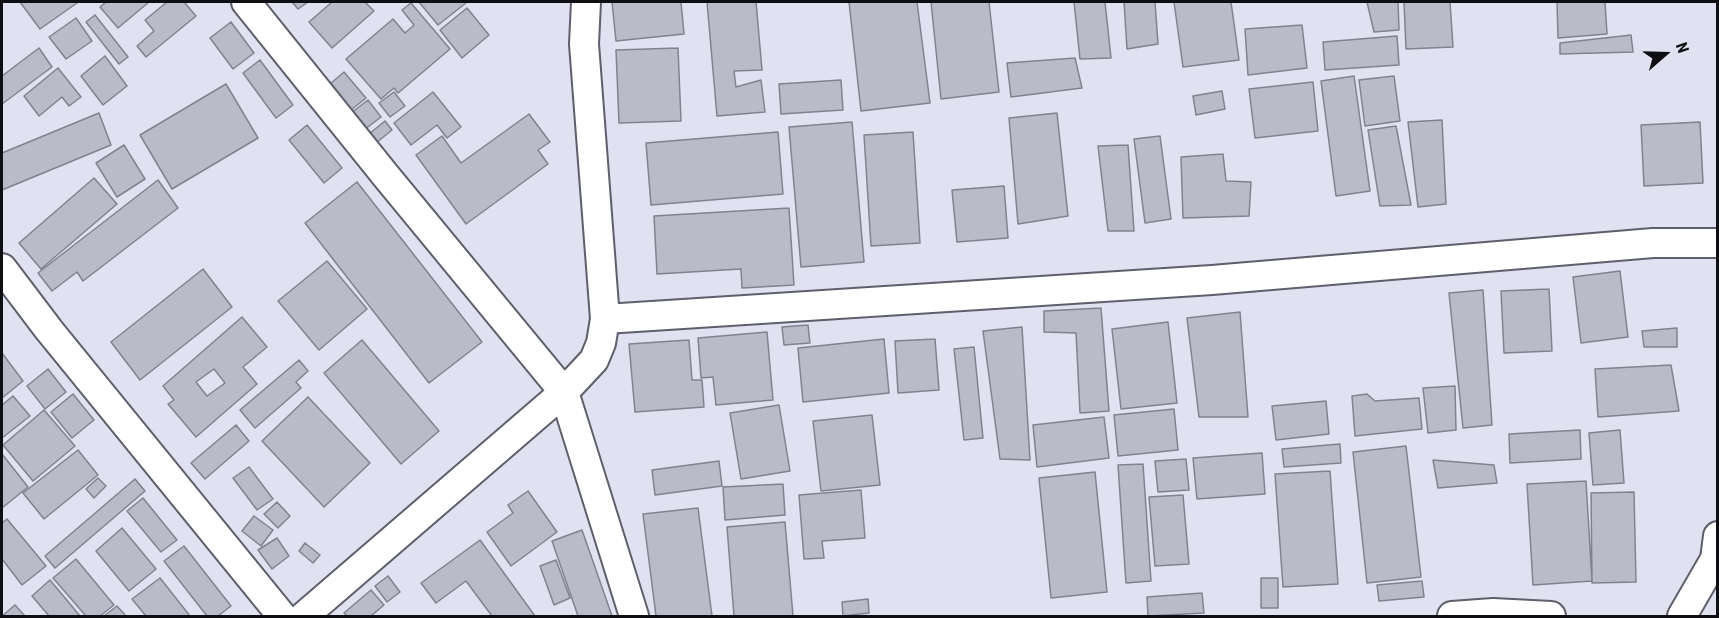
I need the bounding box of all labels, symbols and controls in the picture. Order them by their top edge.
north arrow [1635,24,1695,84]
text: N [1672,40,1693,56]

